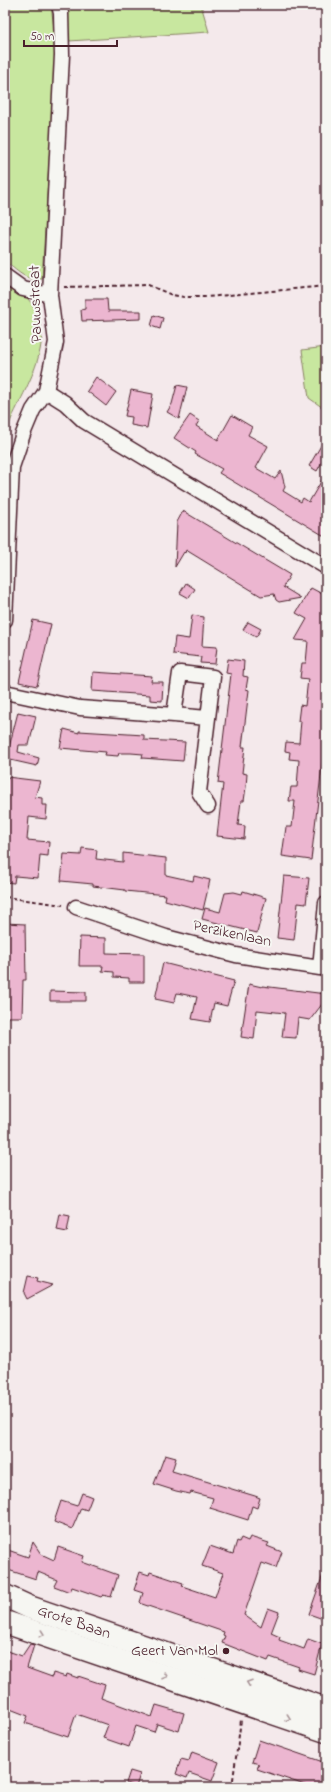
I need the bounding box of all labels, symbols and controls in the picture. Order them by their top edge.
scale bar [24,22,117,48]
text: 50 m [30,28,54,46]
street label: Pauwstraat [23,264,49,343]
street label: Perzikenlaan [190,914,274,954]
street label: Grote Baan [34,1599,114,1646]
one-way arrow [38,1629,45,1638]
place label: Geert Van Mol [131,1639,218,1663]
marker: Geert Van Mol [221,1646,231,1656]
one-way arrow [161,1671,168,1680]
one-way arrow [246,1679,253,1687]
one-way arrow [284,1713,291,1722]

